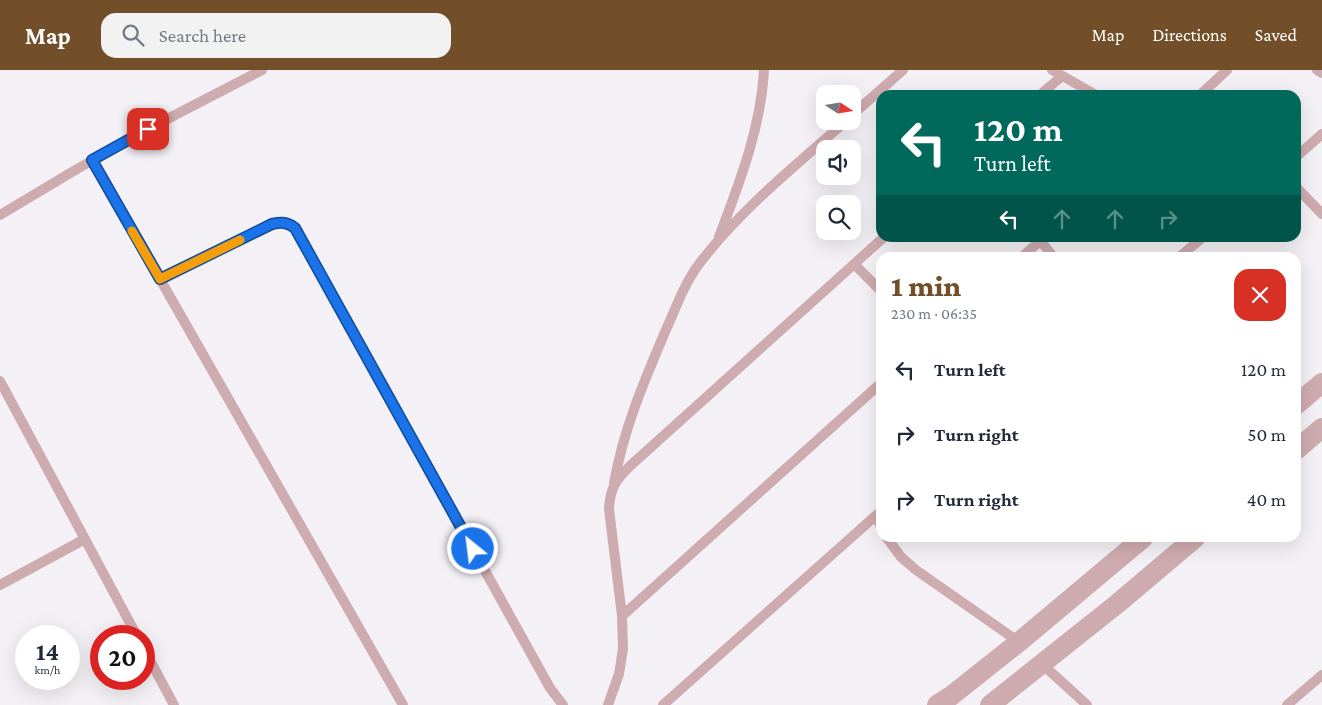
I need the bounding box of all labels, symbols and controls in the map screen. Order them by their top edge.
search box [101,13,451,58]
icon: search [119,21,147,49]
text: Map [25,22,71,49]
text: Search here [159,25,246,46]
text: Map [1092,25,1124,45]
text: Directions [1152,25,1227,45]
text: Saved [1255,25,1297,45]
north arrow [816,85,861,130]
map controls [816,85,861,240]
pin [127,108,169,150]
icon: left [891,110,956,175]
text: 120 m [974,110,1063,149]
icon: arrive [134,115,162,143]
button: sound [816,140,861,185]
text: Turn left [974,151,1051,176]
button: search [816,195,861,240]
icon: left [995,205,1023,233]
icon: ahead [1048,205,1076,233]
icon: ahead [1101,205,1129,233]
icon: right [1154,205,1182,233]
text: 1 min [891,269,961,302]
button: close [1234,269,1286,321]
text: 230 m · 06:35 [891,305,977,322]
icon: left [891,356,919,384]
text: Turn left [934,359,1006,380]
text: 120 m [1241,359,1286,380]
icon: right [891,421,919,449]
text: Turn right [934,424,1019,445]
text: 50 m [1247,424,1286,445]
icon: right [891,486,919,514]
text: Turn right [934,489,1019,510]
text: 40 m [1247,489,1286,510]
position arrow [446,522,498,574]
speed limit sign: 20 [90,625,155,690]
text: 14 [36,638,59,665]
text: km/h [35,663,60,677]

